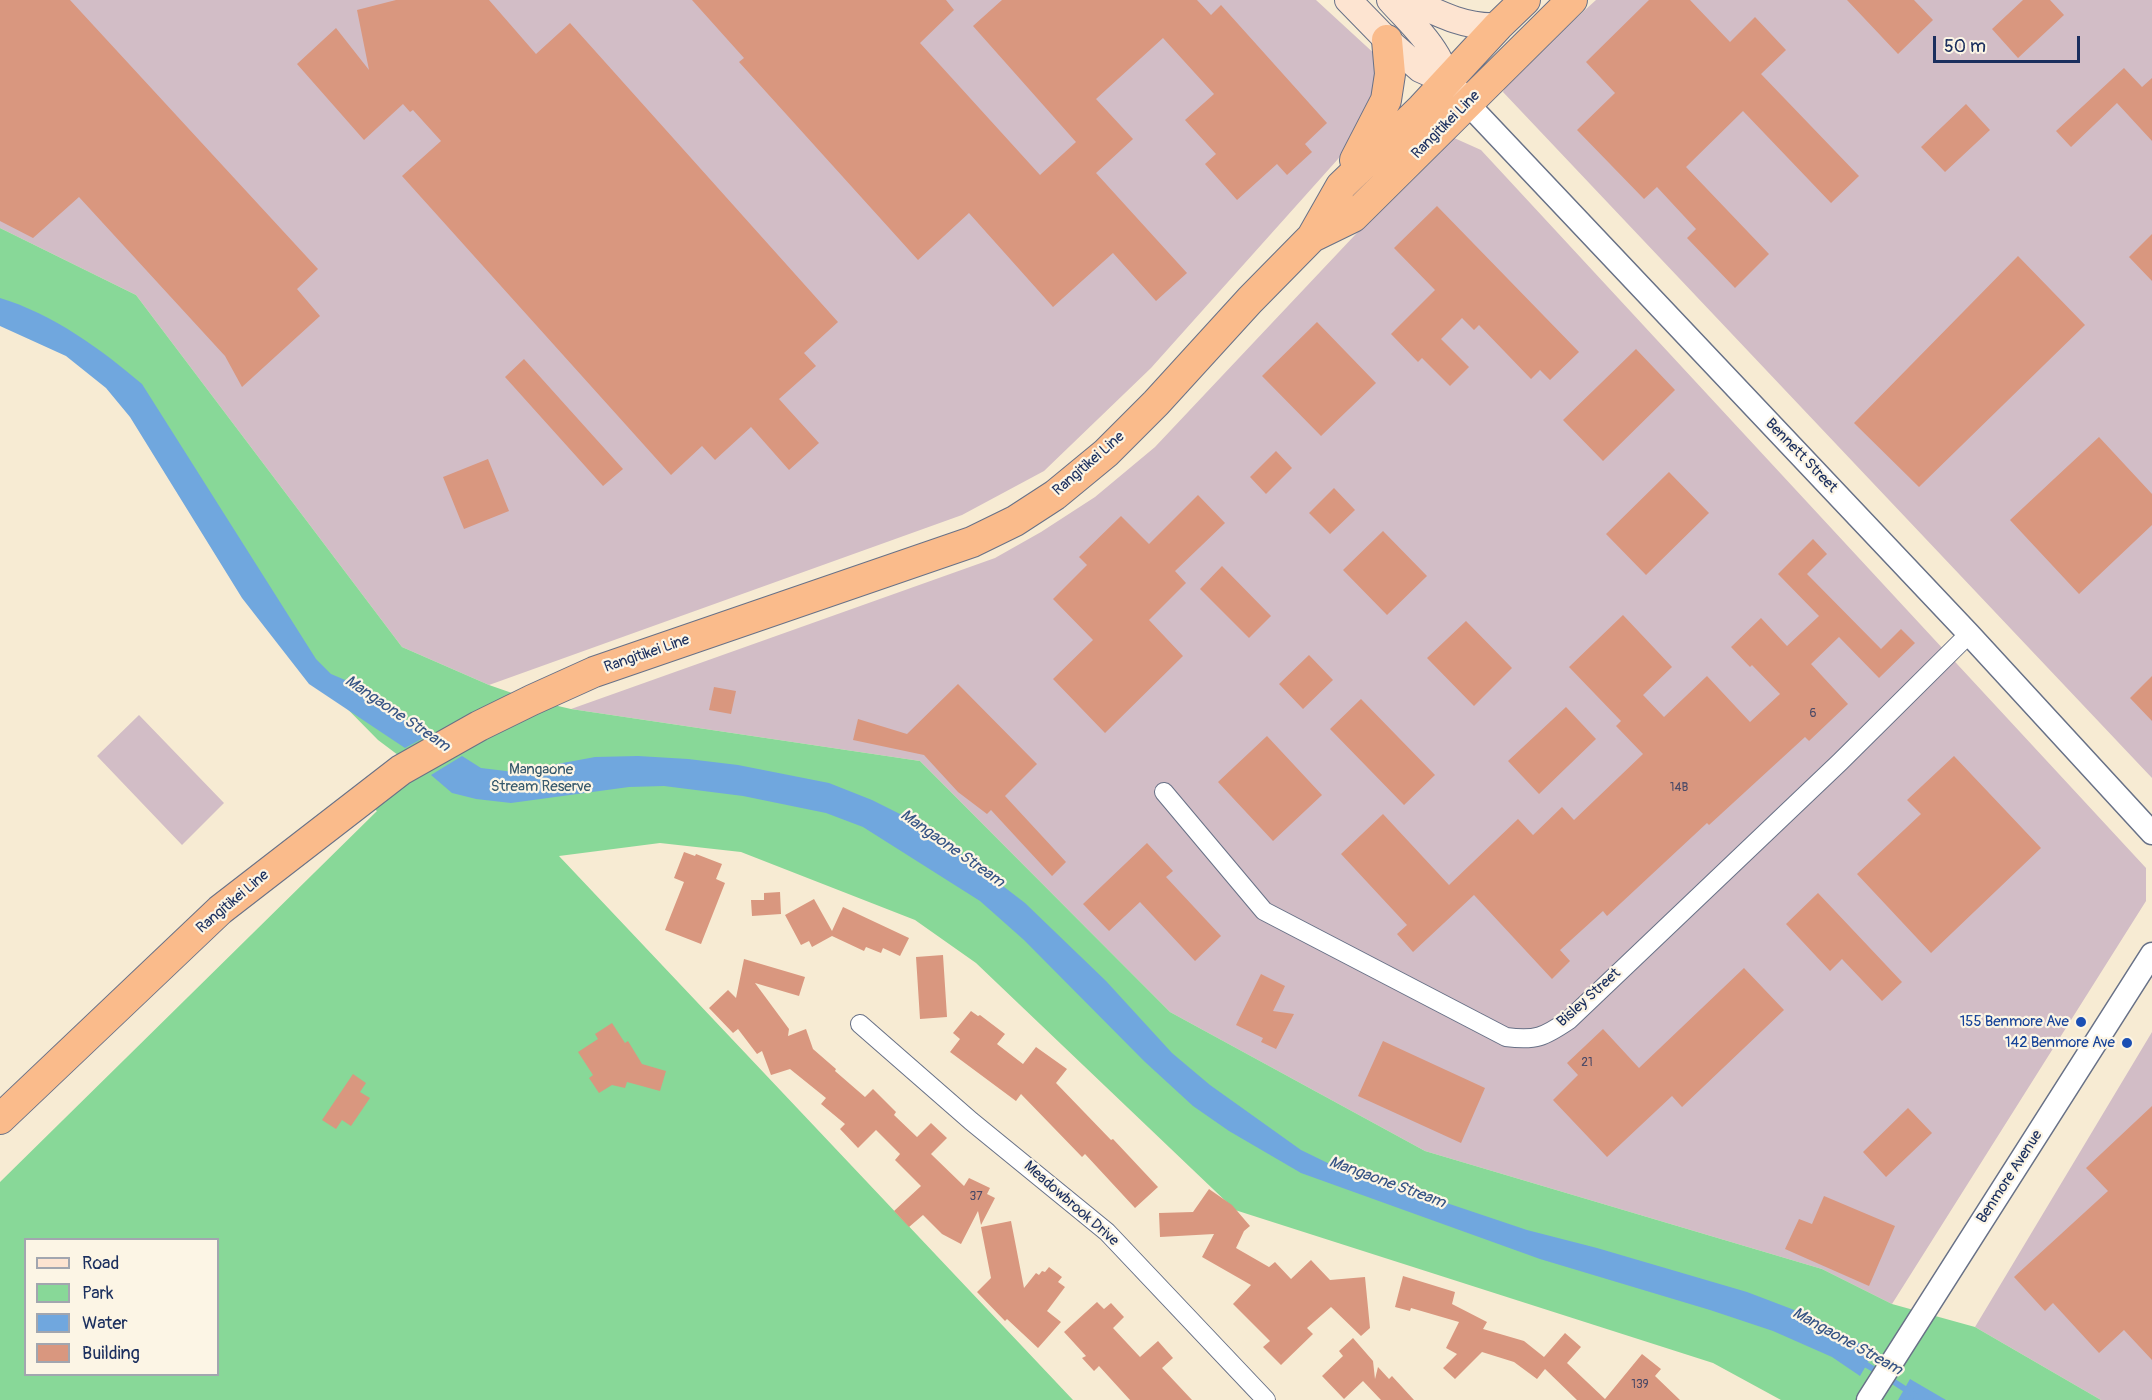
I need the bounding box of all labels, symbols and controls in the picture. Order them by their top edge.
scale bar [1936,24,2083,62]
text: 50 m [1944,35,1986,58]
street label: Rangitikei Line [1408,87,1484,163]
street label: Bennett Street [1761,415,1841,497]
street label: Rangitikei Line [1049,428,1129,500]
street label: Rangitikei Line [602,631,692,677]
water label: Mangaone Stream [341,672,453,756]
house number: 6 [1810,707,1816,721]
park label: Mangaone Stream Reserve [491,761,591,796]
house number: 14B [1670,781,1688,795]
water label: Mangaone Stream [896,806,1008,892]
street label: Rangitikei Line [193,866,273,938]
street label: Bisley Street [1554,965,1624,1031]
place label: 155 Benmore Ave [1959,1013,2069,1031]
marker: 155 Benmore Ave [2074,1015,2088,1029]
place label: 142 Benmore Ave [2005,1034,2115,1052]
marker: 142 Benmore Ave [2120,1036,2134,1050]
house number: 21 [1581,1056,1593,1070]
street label: Benmore Avenue [1973,1127,2047,1227]
water label: Mangaone Stream [1326,1153,1448,1213]
street label: Meadowbrook Drive [1020,1158,1122,1250]
house number: 37 [969,1190,983,1204]
legend [24,1238,219,1376]
text: Road [82,1252,119,1275]
text: Park [82,1282,114,1305]
water label: Mangaone Stream [1789,1304,1905,1380]
text: Water [82,1312,128,1335]
text: Building [82,1342,140,1365]
house number: 139 [1631,1378,1649,1392]

